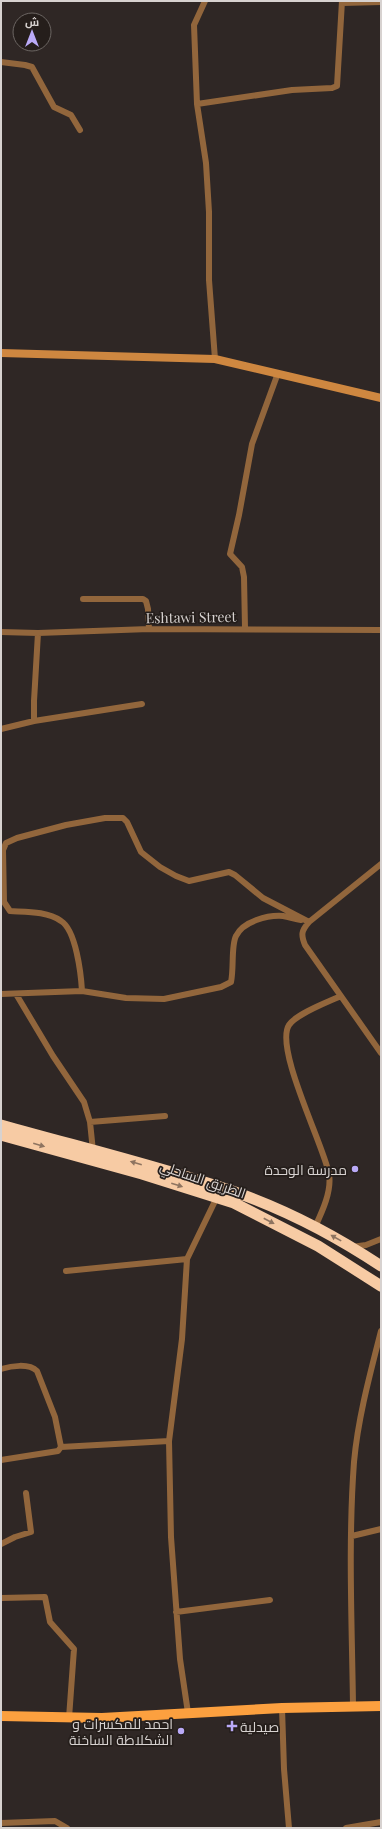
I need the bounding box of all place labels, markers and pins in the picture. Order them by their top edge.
place label: مدرسة الوحدة [265,1160,347,1179]
marker: مدرسة الوحدة [350,1164,360,1174]
place label: احمد للمكسرات و الشكلاطة الساخنة [69,1714,173,1749]
place label: صيدلية [240,1717,279,1736]
marker: صيدلية [227,1721,237,1731]
marker: احمد للمكسرات و الشكلاطة الساخنة [176,1726,186,1736]

